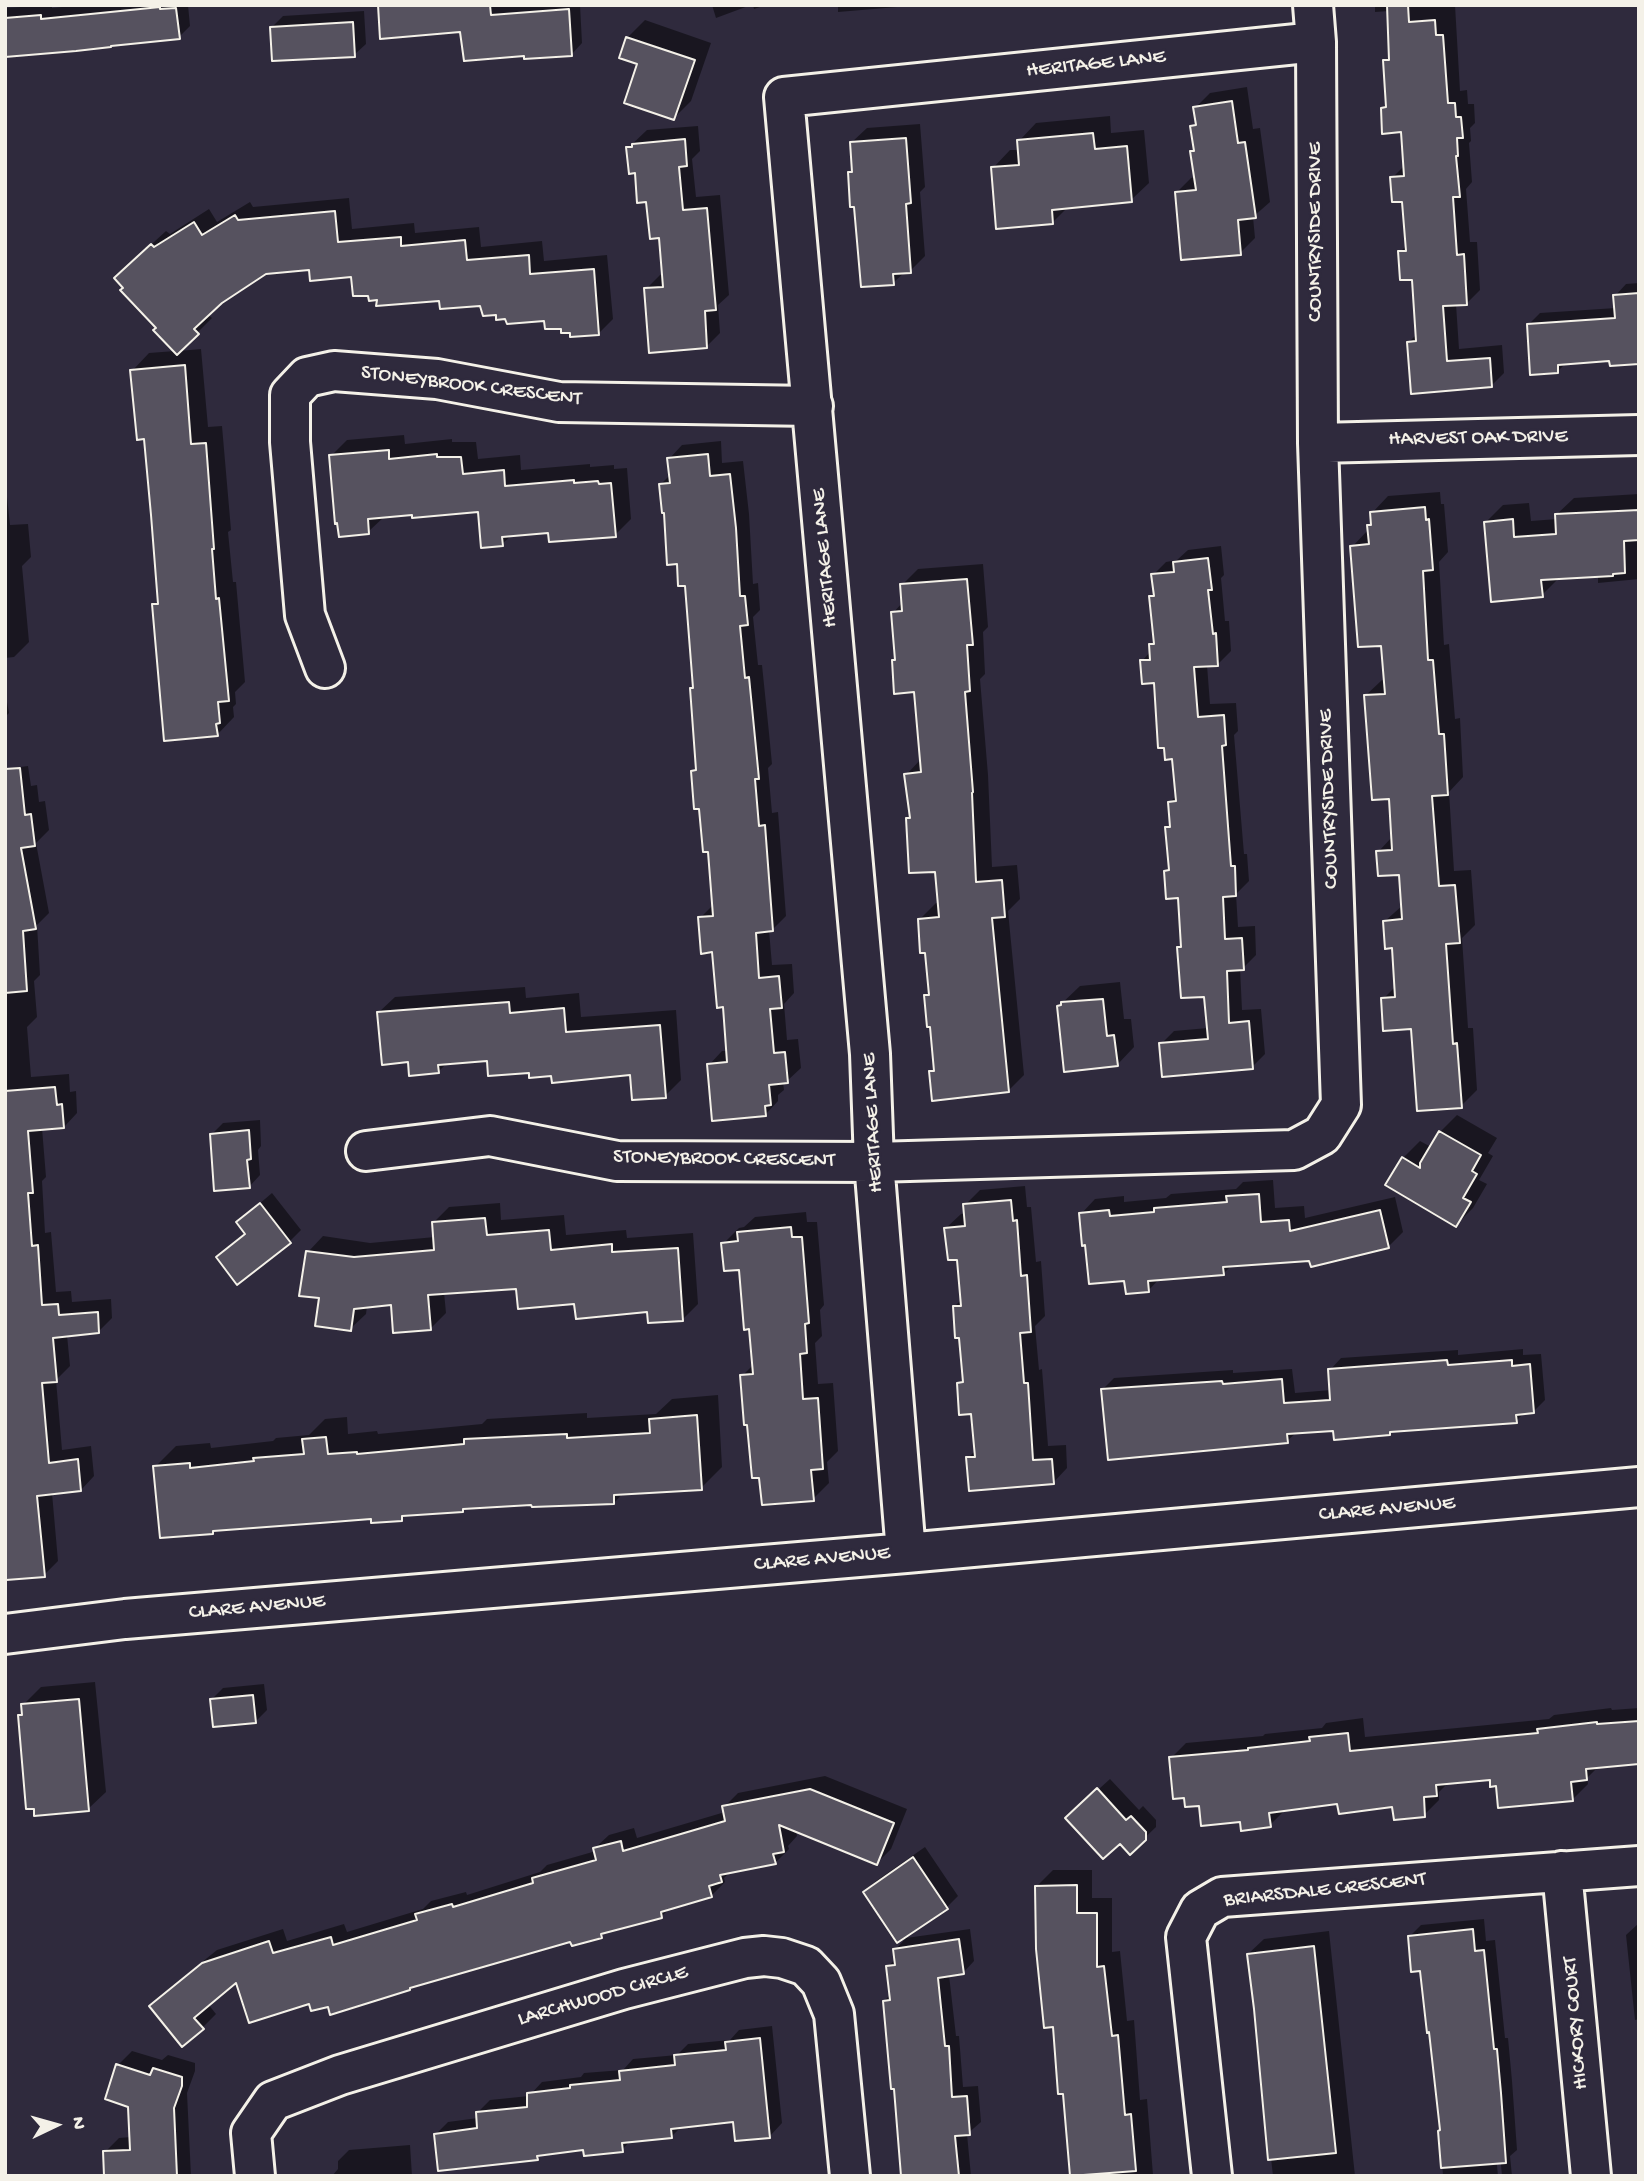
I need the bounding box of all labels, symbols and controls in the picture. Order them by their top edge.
street label: HERITAGE LANE [1025,45,1167,85]
street label: COUNTRYSIDE DRIVE [1304,142,1330,322]
street label: STONEYBROOK CRESCENT [359,361,583,413]
street label: HARVEST OAK DRIVE [1388,425,1568,453]
street label: HERITAGE LANE [807,487,845,629]
street label: COUNTRYSIDE DRIVE [1314,709,1346,889]
street label: HERITAGE LANE [858,1053,890,1193]
street label: STONEYBROOK CRESCENT [613,1145,835,1175]
street label: CLARE AVENUE [1318,1491,1456,1529]
street label: CLARE AVENUE [753,1541,891,1579]
street label: CLARE AVENUE [188,1589,326,1627]
street label: BRIARSDALE CRESCENT [1223,1868,1427,1914]
street label: HICKORY COURT [1559,1955,1595,2091]
street label: LARCHWOOD CIRCLE [515,1961,691,2033]
north arrow [21,2090,91,2160]
text: N [65,2116,89,2130]

